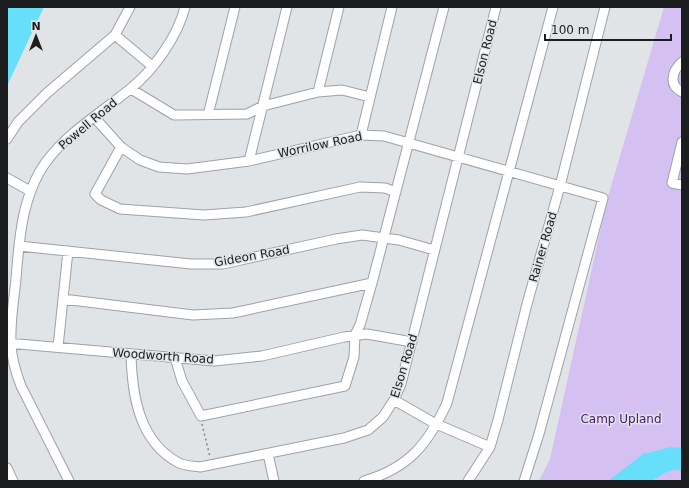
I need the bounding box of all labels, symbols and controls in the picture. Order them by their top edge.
north arrow [16,16,56,56]
scale bar [545,16,671,42]
street label: Elson Road [470,18,500,86]
text: N [31,20,41,33]
text: 100 m [551,23,589,37]
street label: Powell Road [56,96,120,152]
street label: Worrilow Road [277,129,363,161]
street label: Rainer Road [526,210,560,284]
street label: Gideon Road [213,242,291,270]
street label: Elson Road [388,332,420,400]
street label: Woodworth Road [112,345,214,367]
park label: Camp Upland [580,412,662,426]

